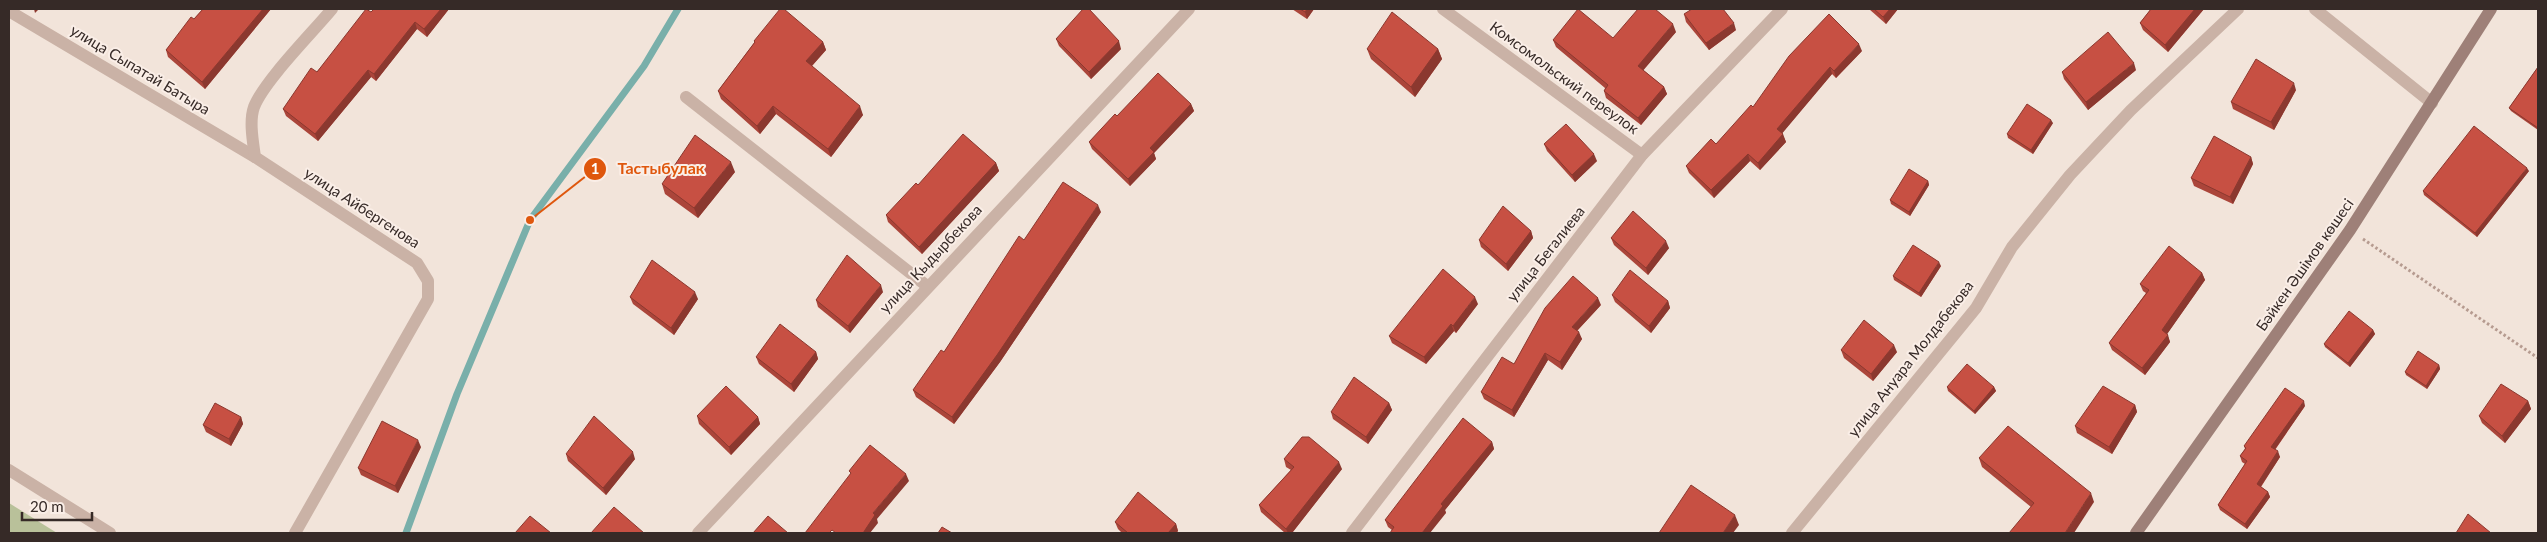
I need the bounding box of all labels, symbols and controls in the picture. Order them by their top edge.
street label: Комсомольский переулок [1487,17,1643,137]
street label: улица Сыпатай Батыра [68,20,214,118]
callout: Тастыбулак [582,153,714,184]
text: Тастыбулак [618,158,705,177]
text: 1 [591,159,599,177]
street label: улица Айбергенова [301,163,424,251]
street label: Бәйкен Әшімов көшесі [2252,195,2357,334]
street label: улица Кыдырбекова [875,200,985,316]
street label: улица Бегалиева [1502,202,1588,305]
street label: улица Ануара Молдабекова [1844,277,1977,440]
scale bar [22,490,92,522]
text: 20 m [30,497,64,515]

